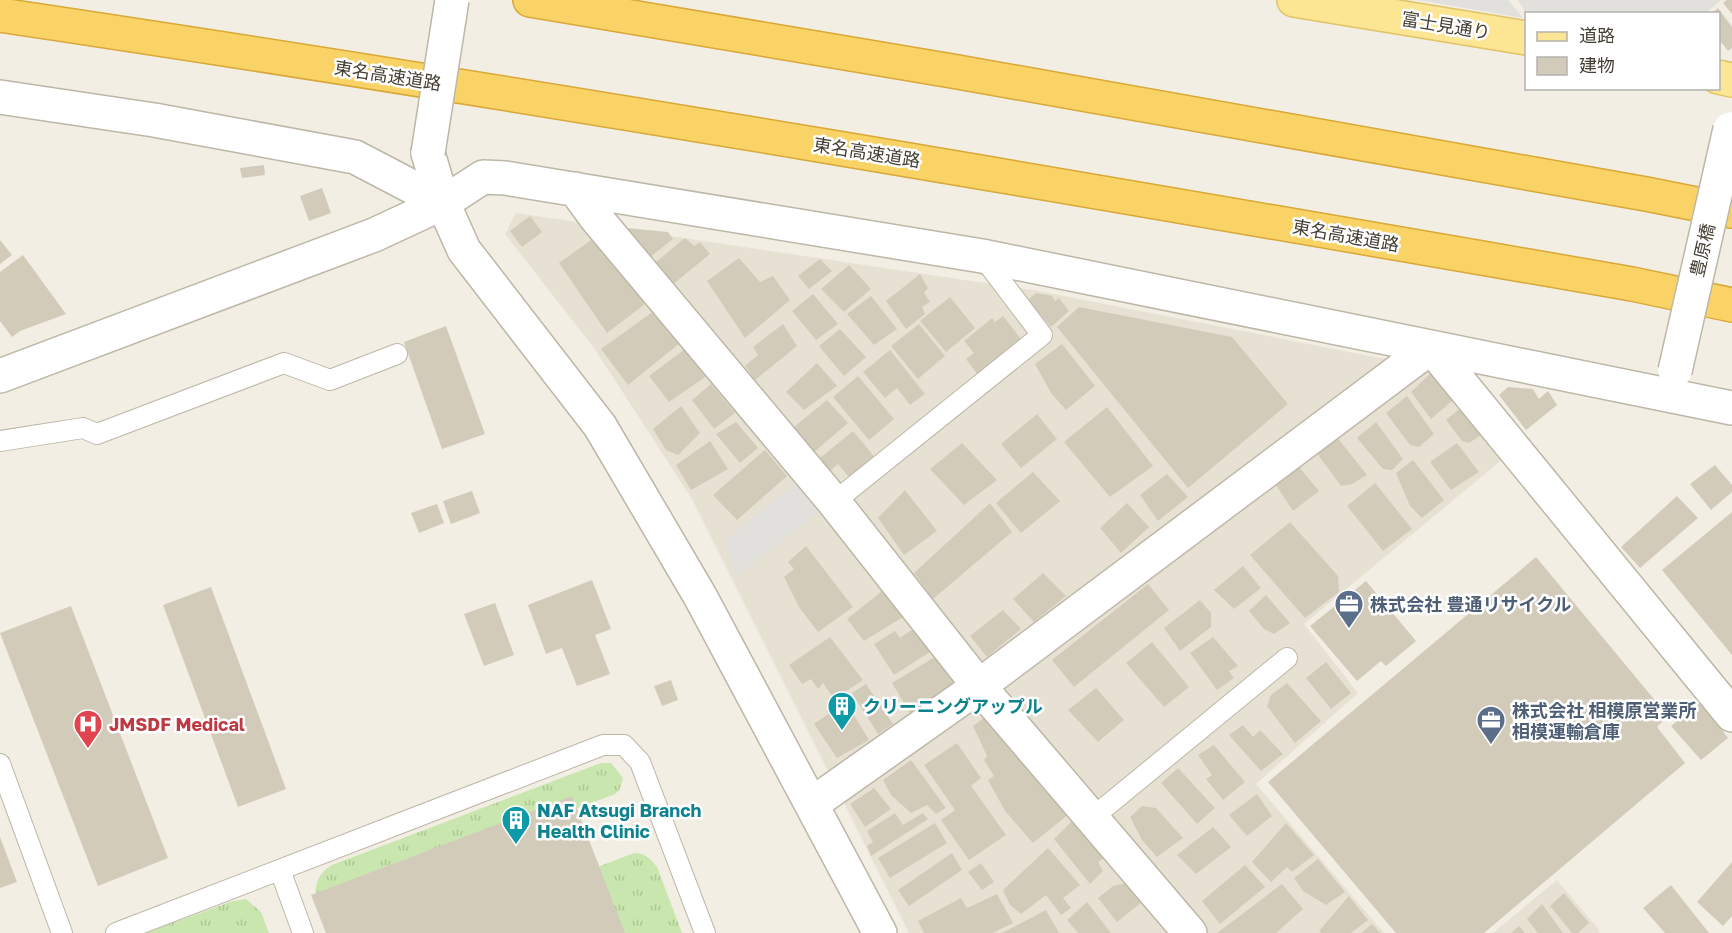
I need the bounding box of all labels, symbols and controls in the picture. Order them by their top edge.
street label: 富士見通り [1400,7,1492,43]
legend [1525,12,1720,90]
text: 道路 [1579,24,1615,46]
text: 建物 [1579,54,1615,76]
street label: 東名高速道路 [333,56,443,94]
street label: 東名高速道路 [812,133,922,171]
street label: 東名高速道路 [1291,215,1401,255]
street label: 豊原橋 [1685,221,1719,279]
office icon: 株式会社 豊通リサイクル [1333,588,1365,630]
place label: 株式会社 豊通リサイクル [1370,593,1572,615]
building icon: クリーニングアップル [826,690,858,732]
place label: クリーニングアップル [863,695,1043,717]
place label: 株式会社 相模原営業所 相模運輸倉庫 [1512,699,1697,742]
office icon: 株式会社 相模原営業所 相模運輸倉庫 [1475,704,1507,746]
hospital icon: JMSDF Medical [72,708,104,750]
place label: JMSDF Medical [109,713,245,735]
place label: NAF Atsugi Branch Health Clinic [537,799,702,842]
building icon: NAF Atsugi Branch Health Clinic [500,804,532,846]

